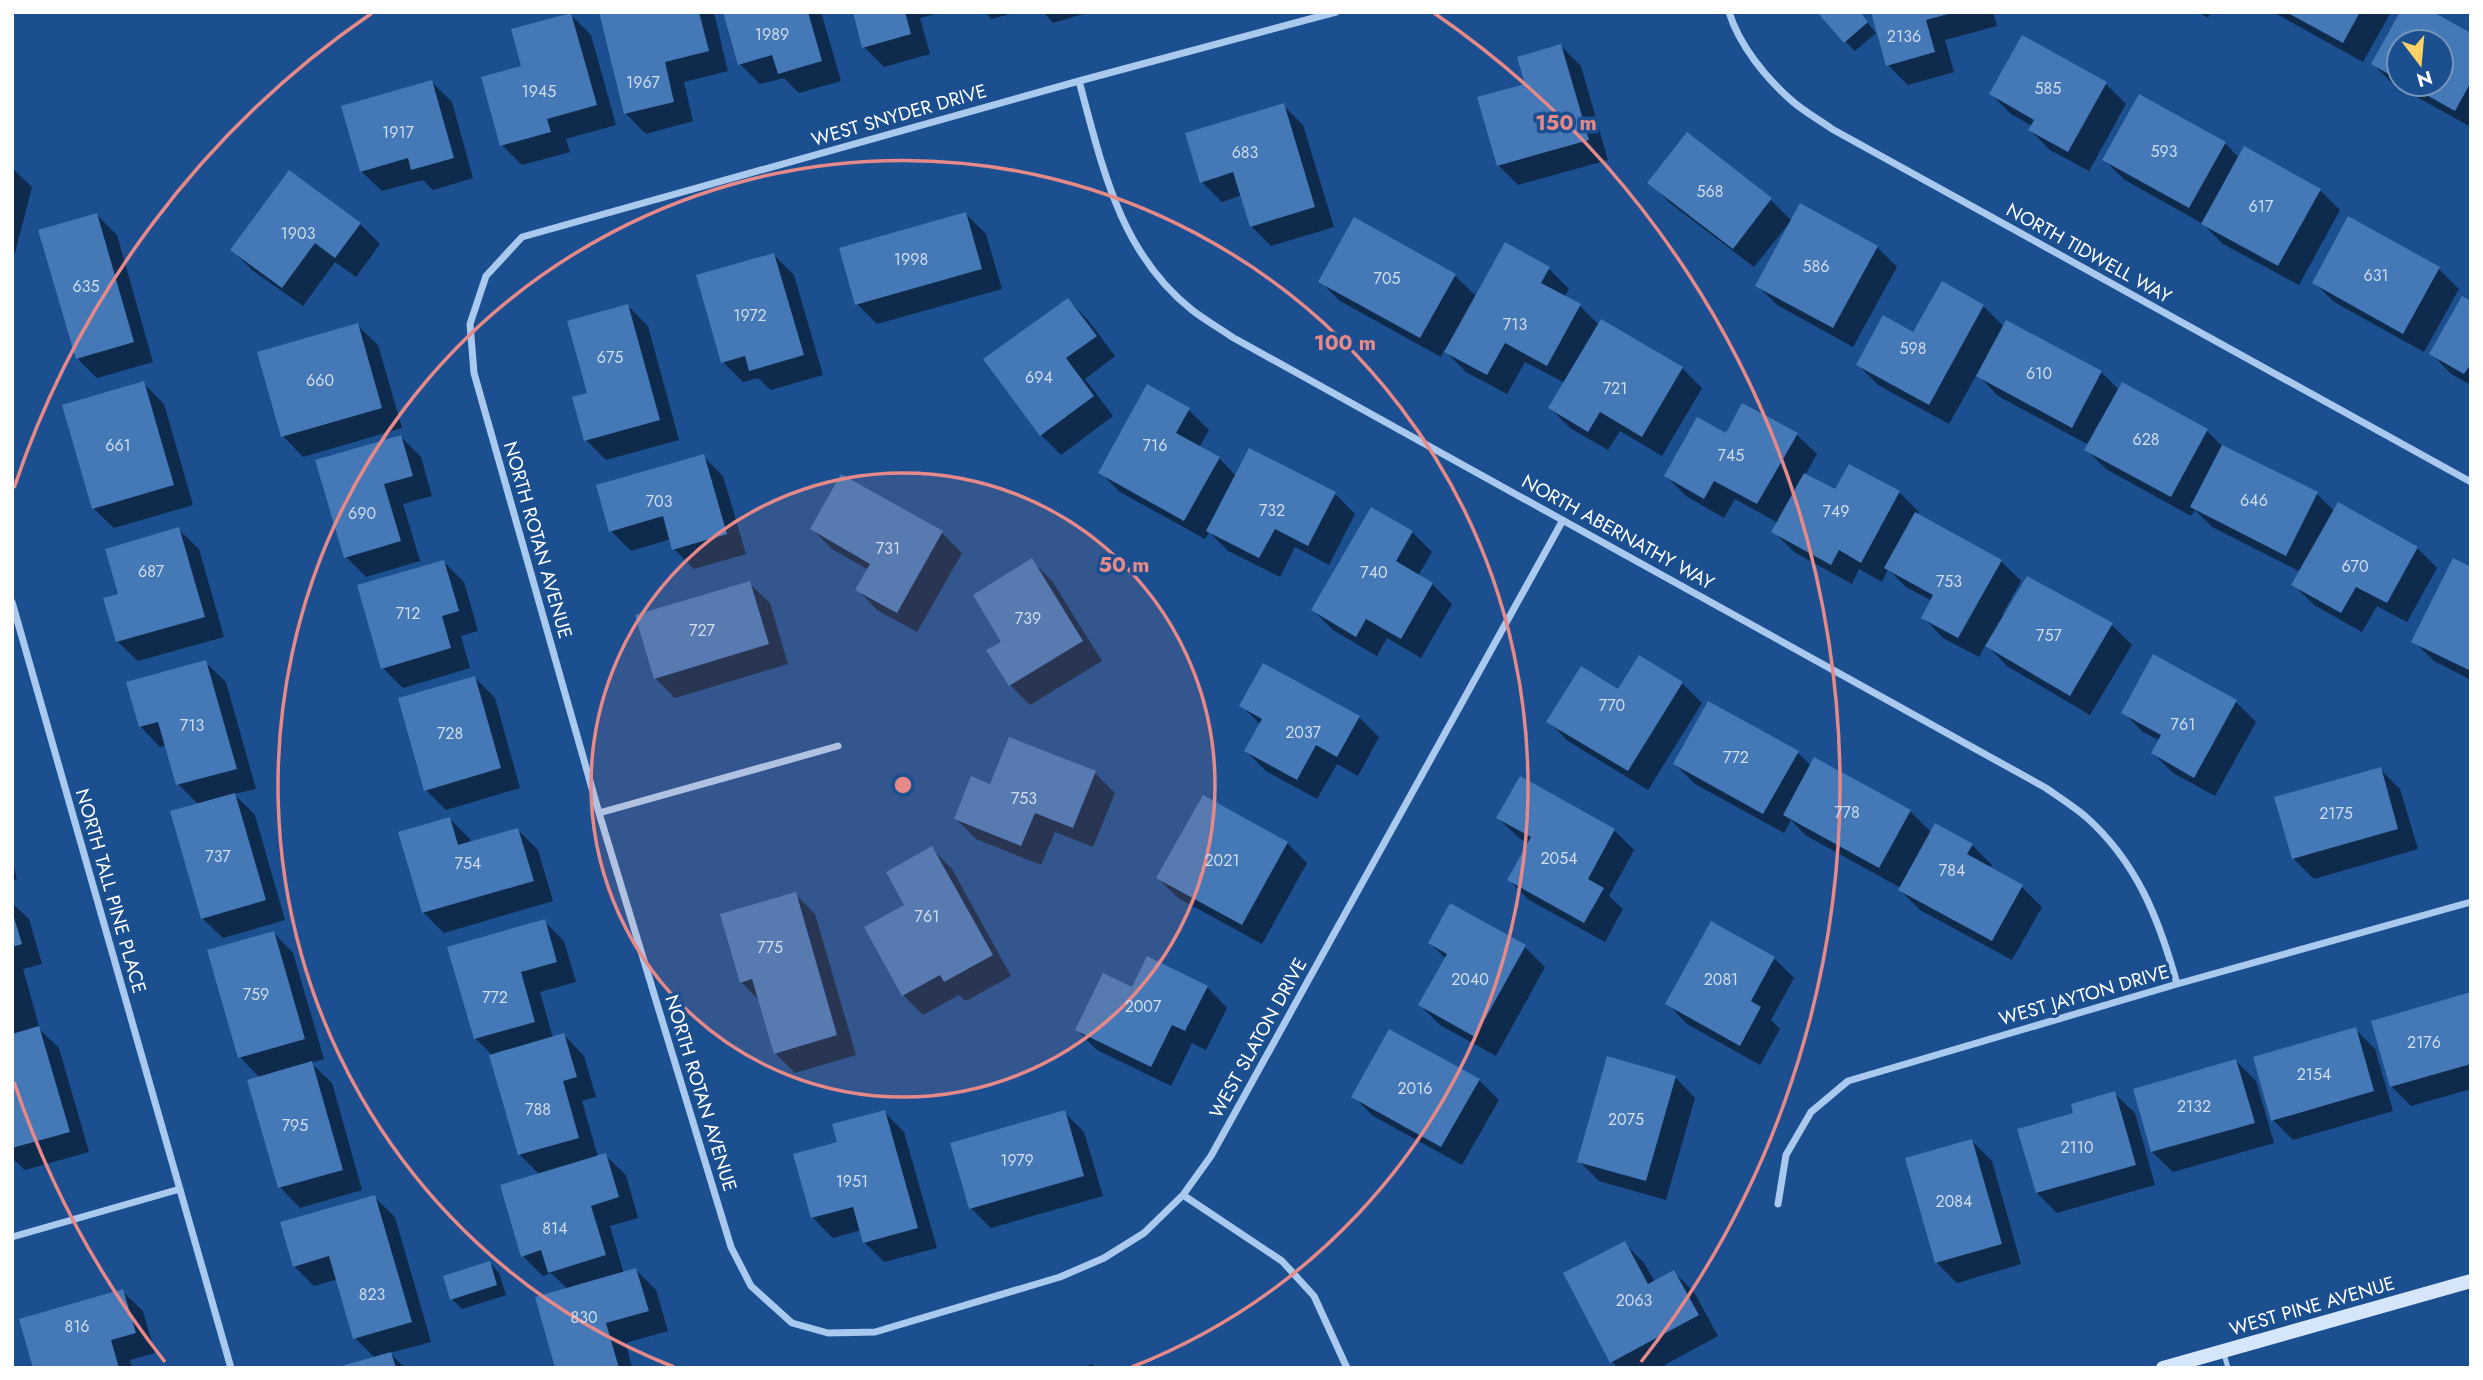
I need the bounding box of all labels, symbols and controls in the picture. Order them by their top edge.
house number: 1989 [755,23,789,46]
house number: 2136 [1887,25,1921,48]
north arrow [2385,28,2455,98]
text: N [2414,64,2436,94]
house number: 1967 [626,71,661,94]
street label: WEST SNYDER DRIVE [808,77,990,153]
house number: 585 [2035,77,2061,100]
house number: 1945 [522,80,556,103]
text: 150 m [1535,108,1597,138]
house number: 1917 [382,121,415,144]
house number: 593 [2151,140,2178,163]
house number: 683 [1232,141,1259,164]
house number: 568 [1697,180,1723,203]
house number: 617 [2249,195,2274,218]
street label: NORTH TIDWELL WAY [2001,196,2177,310]
house number: 1903 [281,222,316,245]
house number: 1998 [894,248,928,271]
house number: 586 [1803,255,1829,278]
house number: 631 [2363,264,2389,287]
house number: 705 [1373,267,1401,290]
house number: 635 [73,275,99,298]
house number: 1972 [733,304,767,327]
house number: 713 [1503,313,1527,336]
text: 100 m [1314,328,1376,358]
house number: 598 [1900,337,1926,360]
house number: 675 [597,346,623,369]
house number: 610 [2026,362,2052,385]
house number: 694 [1025,366,1053,389]
house number: 660 [306,369,334,392]
house number: 721 [1603,377,1627,400]
house number: 628 [2132,428,2160,451]
house number: 661 [105,434,131,457]
house number: 716 [1143,434,1167,457]
street label: NORTH ROTAN AVENUE [497,438,579,642]
house number: 745 [1718,444,1744,467]
street label: NORTH ABERNATHY WAY [1517,468,1719,596]
house number: 646 [2240,489,2268,512]
house number: 703 [646,490,673,513]
house number: 732 [1259,499,1285,522]
house number: 749 [1823,500,1849,523]
house number: 690 [348,502,376,525]
house number: 731 [876,537,900,560]
text: 50 m [1099,550,1149,580]
house number: 670 [2341,555,2369,578]
house number: 687 [138,560,165,583]
house number: 740 [1360,561,1388,584]
house number: 753 [1936,570,1962,593]
house number: 712 [396,602,420,625]
house number: 739 [1015,607,1041,630]
house number: 727 [689,619,716,642]
house number: 757 [2036,624,2063,647]
house number: 770 [1599,694,1625,717]
house number: 761 [2171,713,2195,736]
house number: 713 [180,714,204,737]
house number: 2037 [1285,721,1321,744]
house number: 728 [437,722,463,745]
house number: 772 [1723,746,1749,769]
centre of rings [891,773,915,797]
street label: NORTH TALL PINE PLACE [69,786,153,996]
house number: 753 [1011,787,1037,810]
house number: 778 [1834,801,1860,824]
house number: 2175 [2319,802,2353,825]
house number: 737 [205,845,231,868]
house number: 2054 [1540,847,1578,870]
house number: 2021 [1204,849,1240,872]
house number: 754 [455,852,481,875]
house number: 784 [1939,859,1965,882]
house number: 761 [915,905,939,928]
house number: 775 [757,936,783,959]
street label: WEST SLATON DRIVE [1203,953,1313,1123]
street label: WEST JAYTON DRIVE [1996,958,2172,1032]
house number: 2040 [1451,968,1489,991]
house number: 2081 [1704,968,1738,991]
house number: 759 [243,983,269,1006]
house number: 772 [482,986,508,1009]
street label: NORTH ROTAN AVENUE [658,991,744,1195]
house number: 2007 [1125,995,1162,1018]
house number: 2176 [2407,1031,2441,1054]
house number: 2154 [2297,1063,2331,1086]
house number: 2016 [1397,1077,1433,1100]
house number: 2132 [2177,1095,2211,1118]
house number: 788 [525,1098,551,1121]
house number: 2075 [1608,1108,1644,1131]
house number: 795 [282,1114,308,1137]
house number: 2110 [2060,1136,2094,1159]
house number: 1979 [1000,1149,1034,1172]
house number: 1951 [836,1170,868,1193]
house number: 2084 [1936,1190,1972,1213]
house number: 814 [542,1217,568,1240]
street label: WEST PINE AVENUE [2226,1269,2398,1343]
house number: 823 [359,1283,386,1306]
house number: 2063 [1616,1289,1653,1312]
house number: 830 [570,1306,598,1329]
house number: 816 [64,1315,90,1338]

